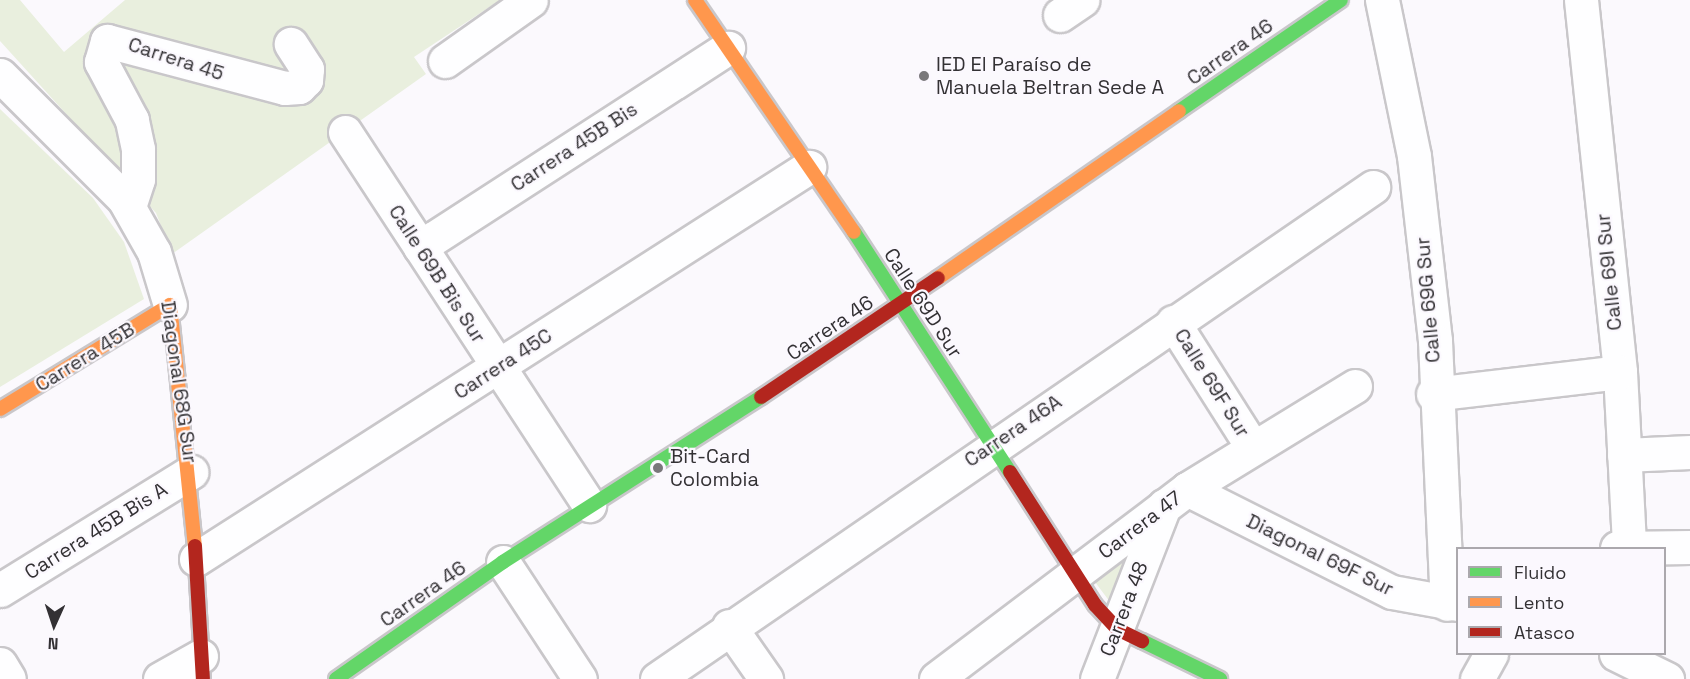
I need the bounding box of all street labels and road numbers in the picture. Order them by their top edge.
street label: Carrera 46 [1182,14,1278,90]
street label: Carrera 45 [125,32,227,86]
street label: Carrera 45B Bis [506,97,642,197]
street label: Calle 69B Bis Sur [383,200,491,348]
street label: Calle 69I Sur [1591,212,1627,332]
street label: Calle 69G Sur [1411,236,1445,364]
street label: Calle 69D Sur [879,244,967,362]
street label: Carrera 46 [782,290,878,366]
street label: Diagonal 68G Sur [156,299,202,465]
street label: Carrera 45B [31,317,139,397]
street label: Carrera 45C [449,323,557,405]
street label: Calle 69F Sur [1169,324,1255,442]
street label: Carrera 46A [960,390,1066,472]
street label: Carrera 45B Bis A [20,477,172,585]
street label: Carrera 47 [1094,486,1186,564]
street label: Diagonal 69F Sur [1242,509,1398,601]
street label: Carrera 46 [375,556,471,632]
street label: Carrera 48 [1095,558,1153,660]

